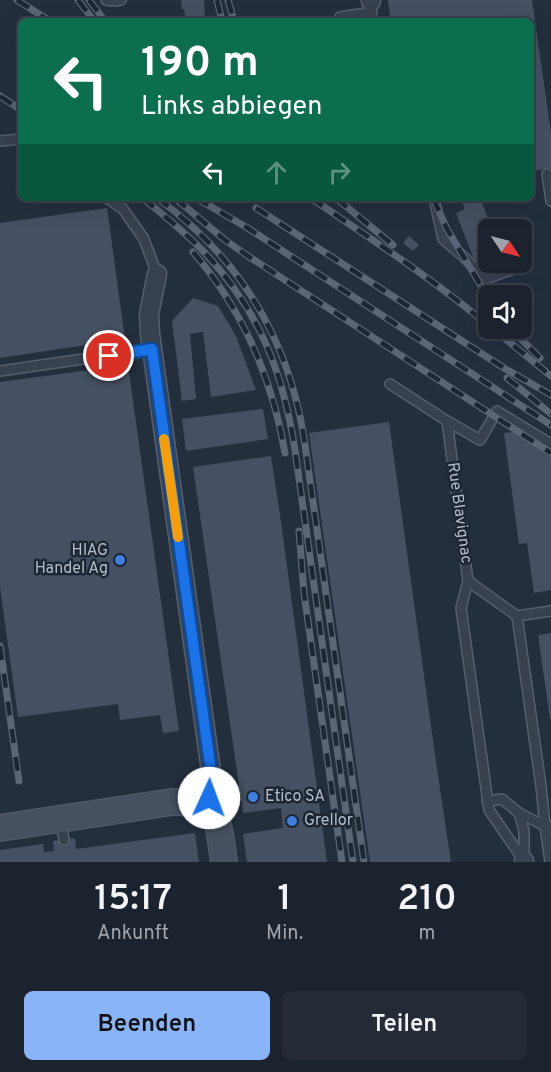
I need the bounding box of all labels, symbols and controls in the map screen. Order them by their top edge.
text: 190 m [141,38,259,91]
icon: left [42,42,120,120]
text: Links abbiegen [141,90,322,124]
icon: left [197,156,230,189]
icon: ahead [260,156,293,189]
icon: right [323,156,356,189]
north arrow [478,219,532,273]
map controls [478,219,532,339]
button: sound [478,285,532,339]
pin [83,330,134,381]
icon: arrive [92,339,125,372]
street label: Rue Blavignac [442,461,476,565]
place label: HIAG Handel Ag [35,541,108,579]
marker: HIAG Handel Ag [113,553,127,567]
position arrow [177,766,241,830]
place label: Etico SA [265,787,325,807]
marker: Etico SA [246,790,260,804]
place label: Grellor [304,811,353,831]
marker: Grellor [285,814,299,828]
text: 15:17 [94,877,172,923]
text: 1 [278,877,292,923]
text: 210 [397,877,457,923]
text: Ankunft [97,921,169,947]
text: Min. [266,921,303,947]
text: m [419,921,436,947]
button: Beenden [24,991,270,1060]
button: Teilen [282,991,527,1060]

